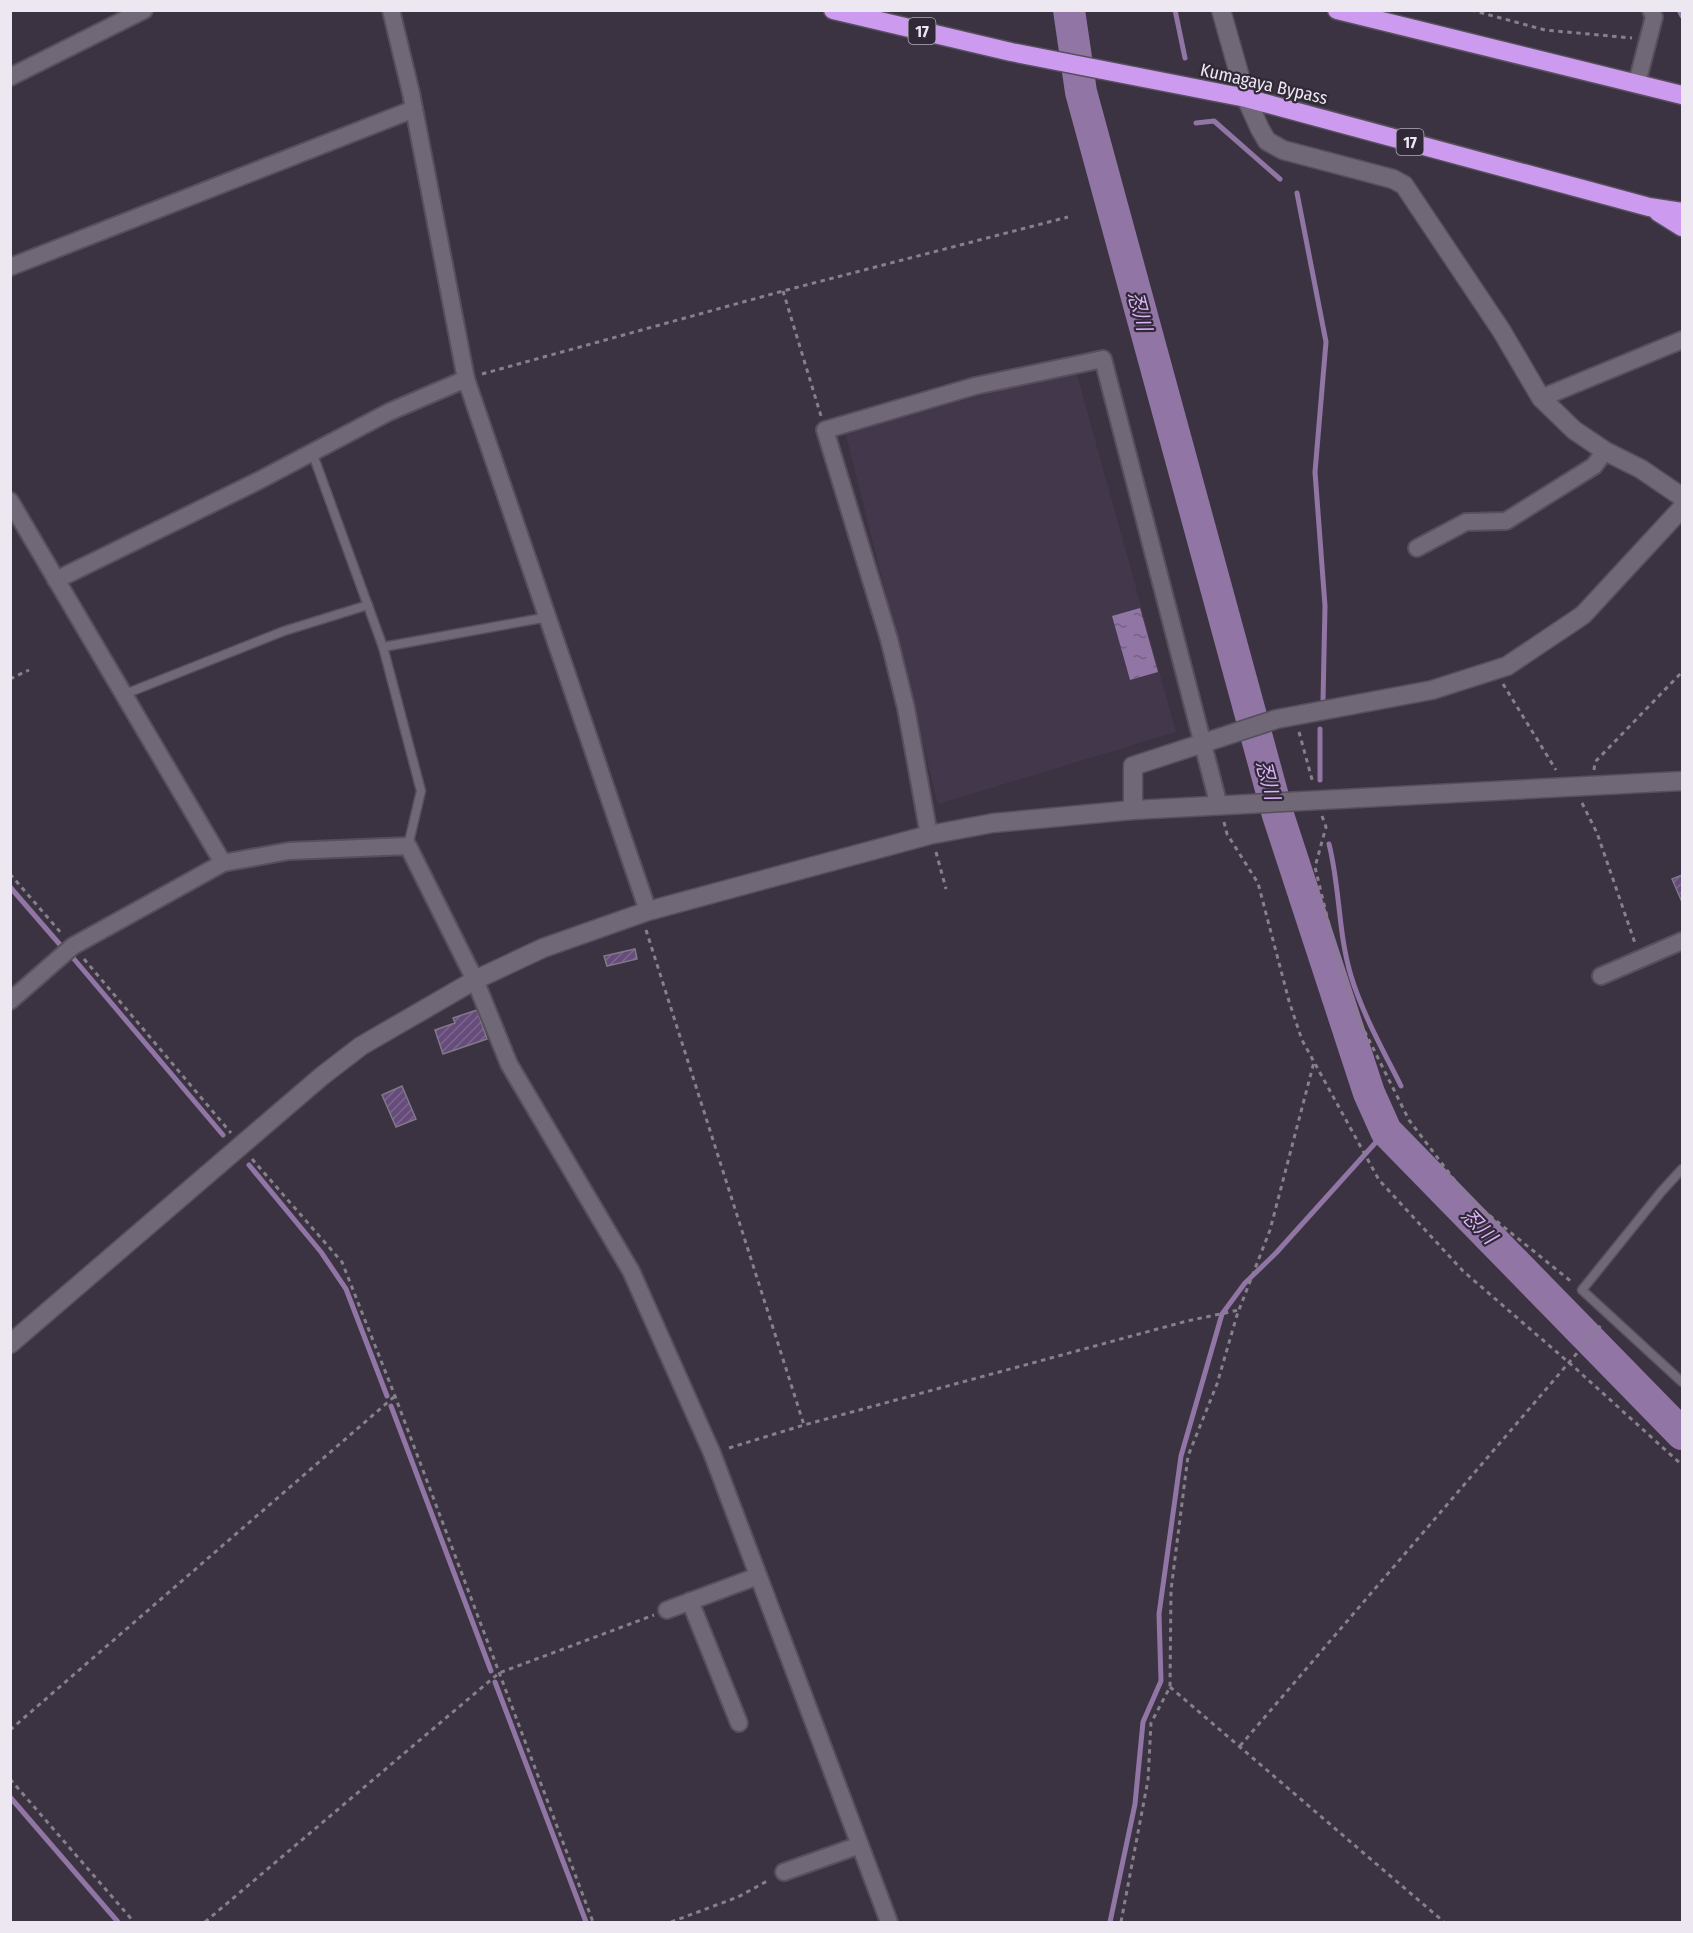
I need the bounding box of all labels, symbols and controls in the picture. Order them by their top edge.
road number: 17 [908,18,936,44]
street label: Kumagaya Bypass [1198,59,1330,109]
road number: 17 [1396,129,1424,155]
water label: 忍川 [1123,289,1157,335]
water label: 忍川 [1251,758,1285,804]
water label: 忍川 [1456,1203,1503,1250]

